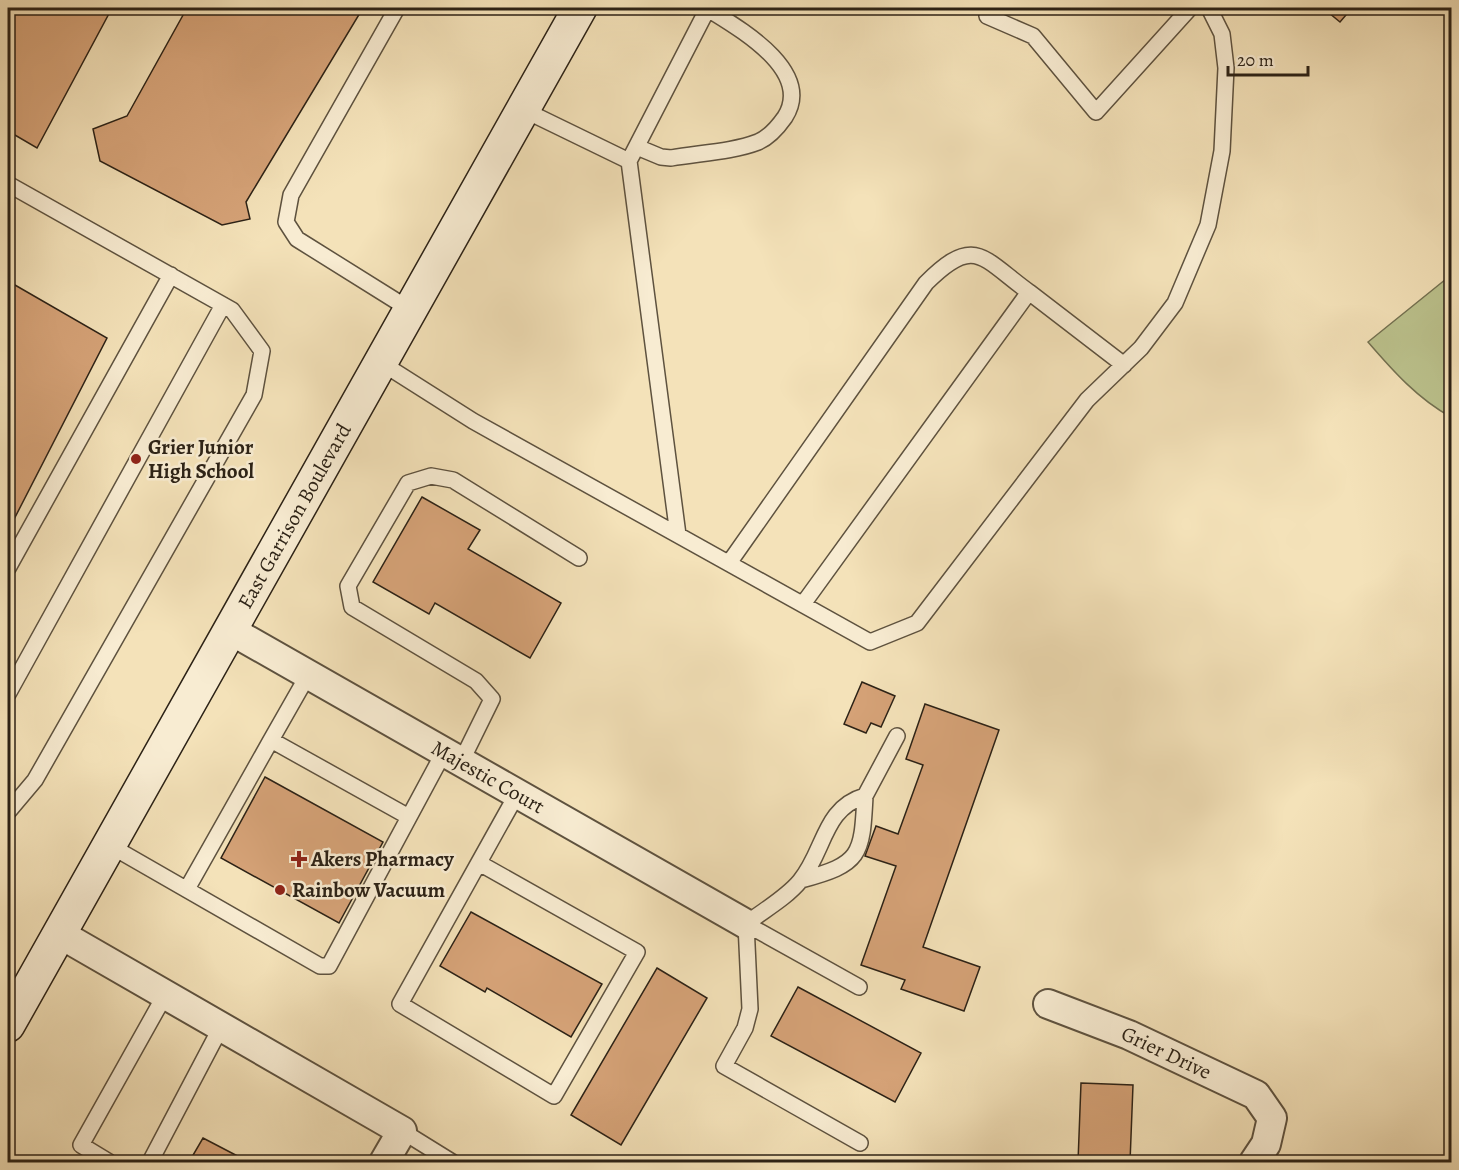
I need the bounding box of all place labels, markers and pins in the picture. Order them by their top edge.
place label: Grier Junior High School [148,433,254,485]
marker: Grier Junior High School [129,452,143,466]
place label: Akers Pharmacy [310,845,455,873]
marker: Akers Pharmacy [292,852,306,866]
place label: Rainbow Vacuum [292,876,446,904]
marker: Rainbow Vacuum [273,883,287,897]

